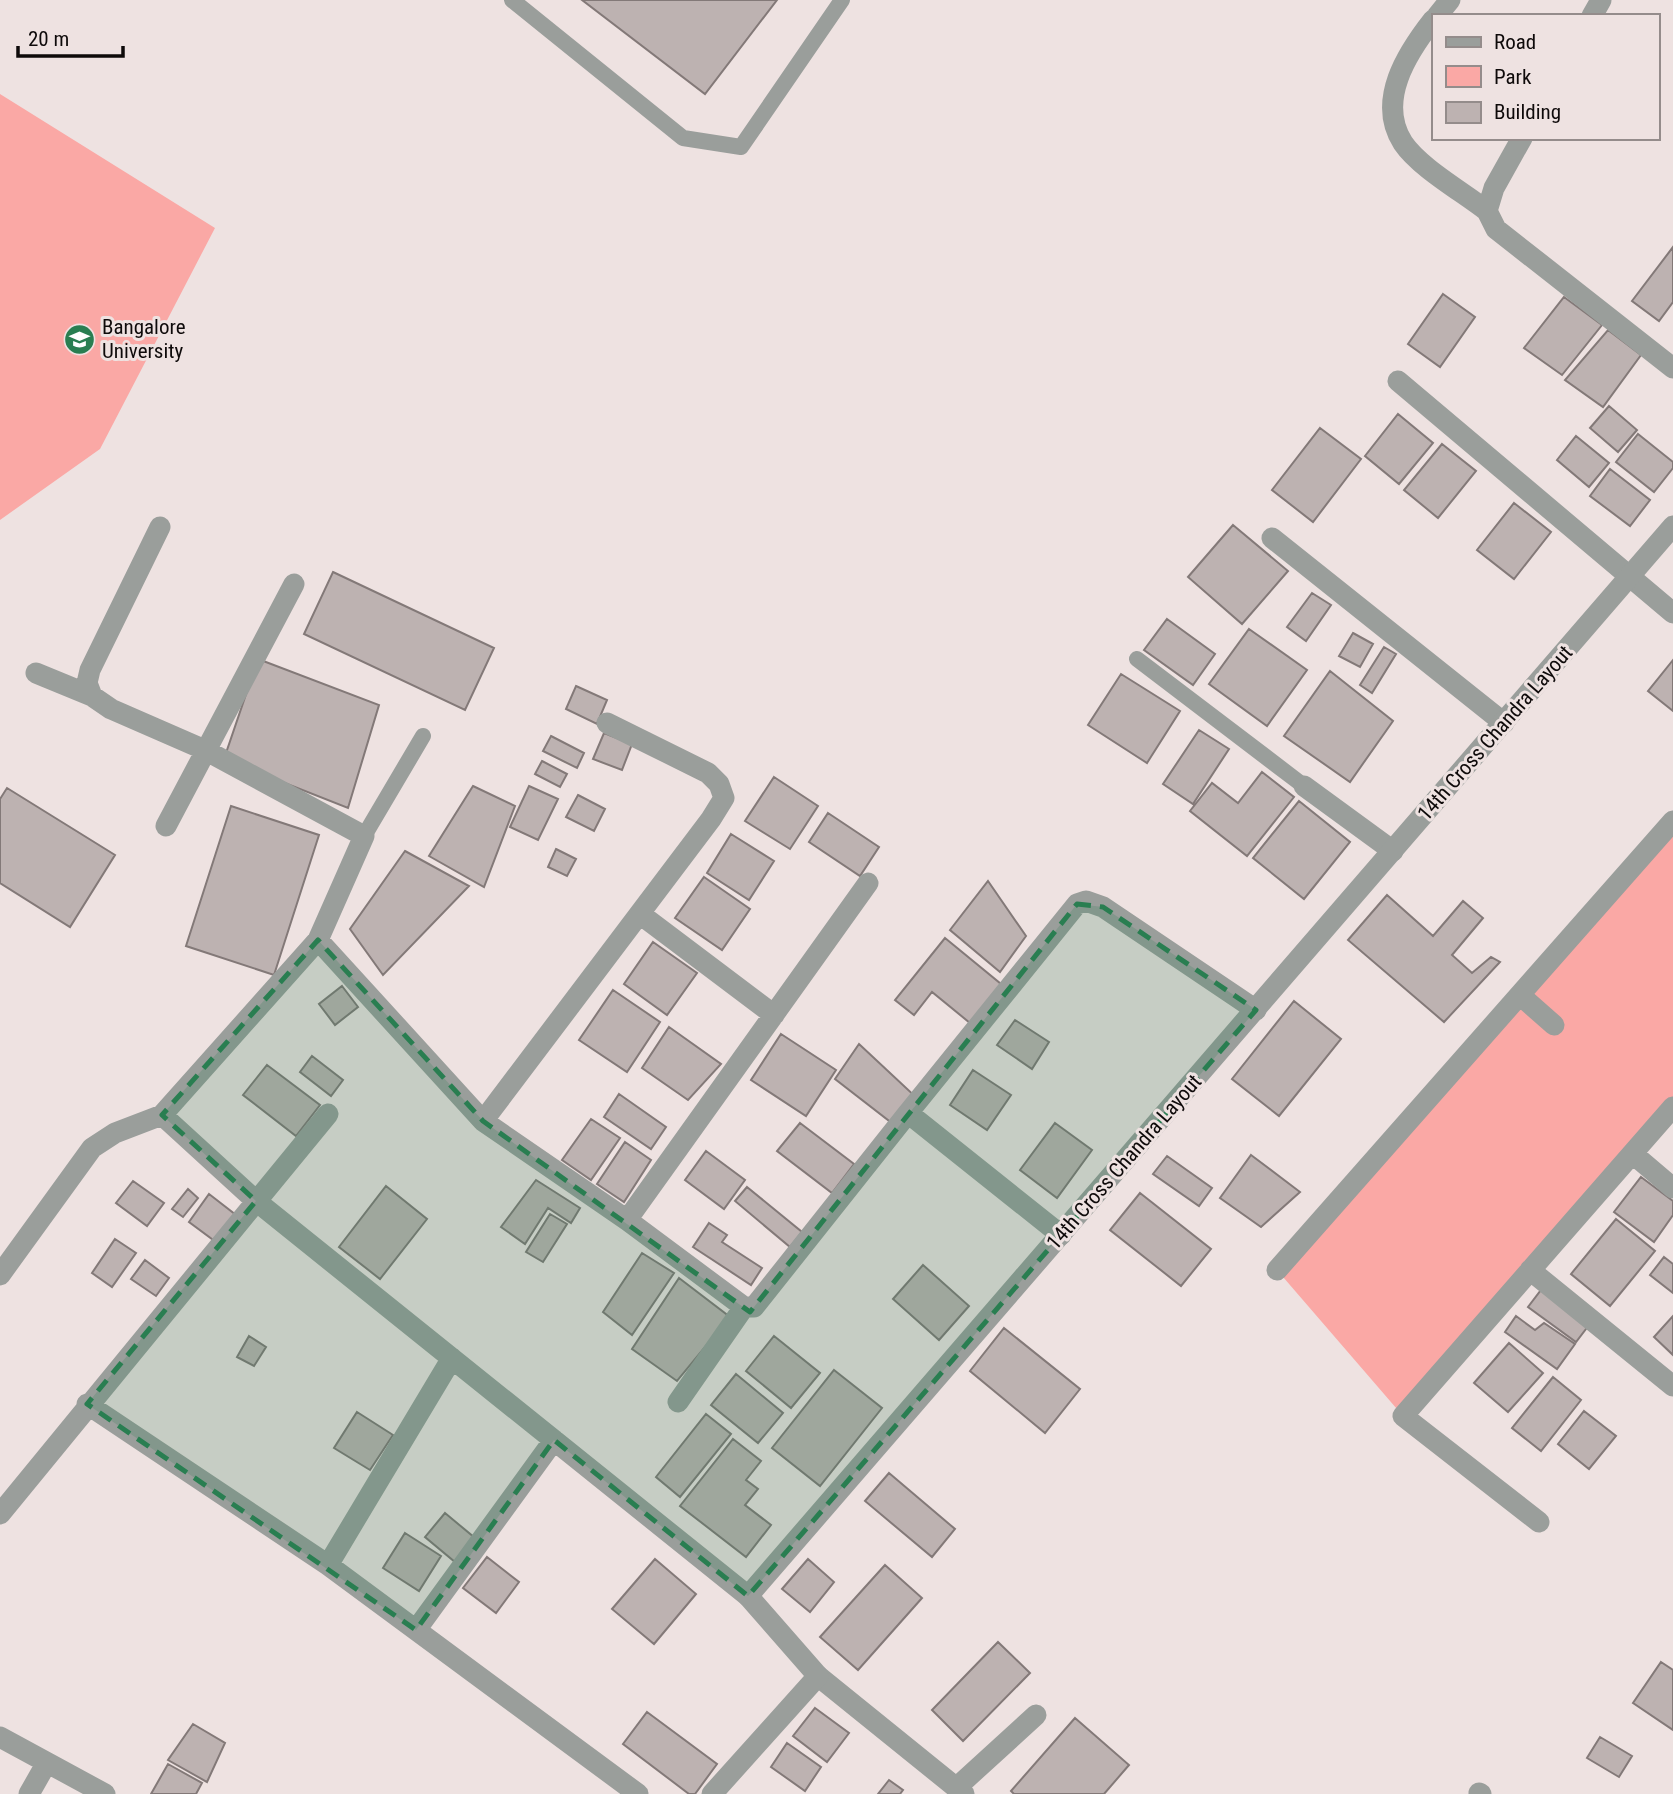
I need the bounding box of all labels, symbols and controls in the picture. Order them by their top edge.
scale bar [18,14,122,58]
legend [1432,14,1659,140]
text: 20 m [28,27,69,51]
text: Road [1494,30,1536,54]
text: Park [1494,65,1532,89]
text: Building [1494,100,1561,124]
place label: Bangalore University [102,315,186,363]
school or university icon: Bangalore University [62,322,96,356]
street label: 14th Cross Chandra Layout [1413,641,1577,825]
street label: 14th Cross Chandra Layout [1042,1070,1206,1254]

